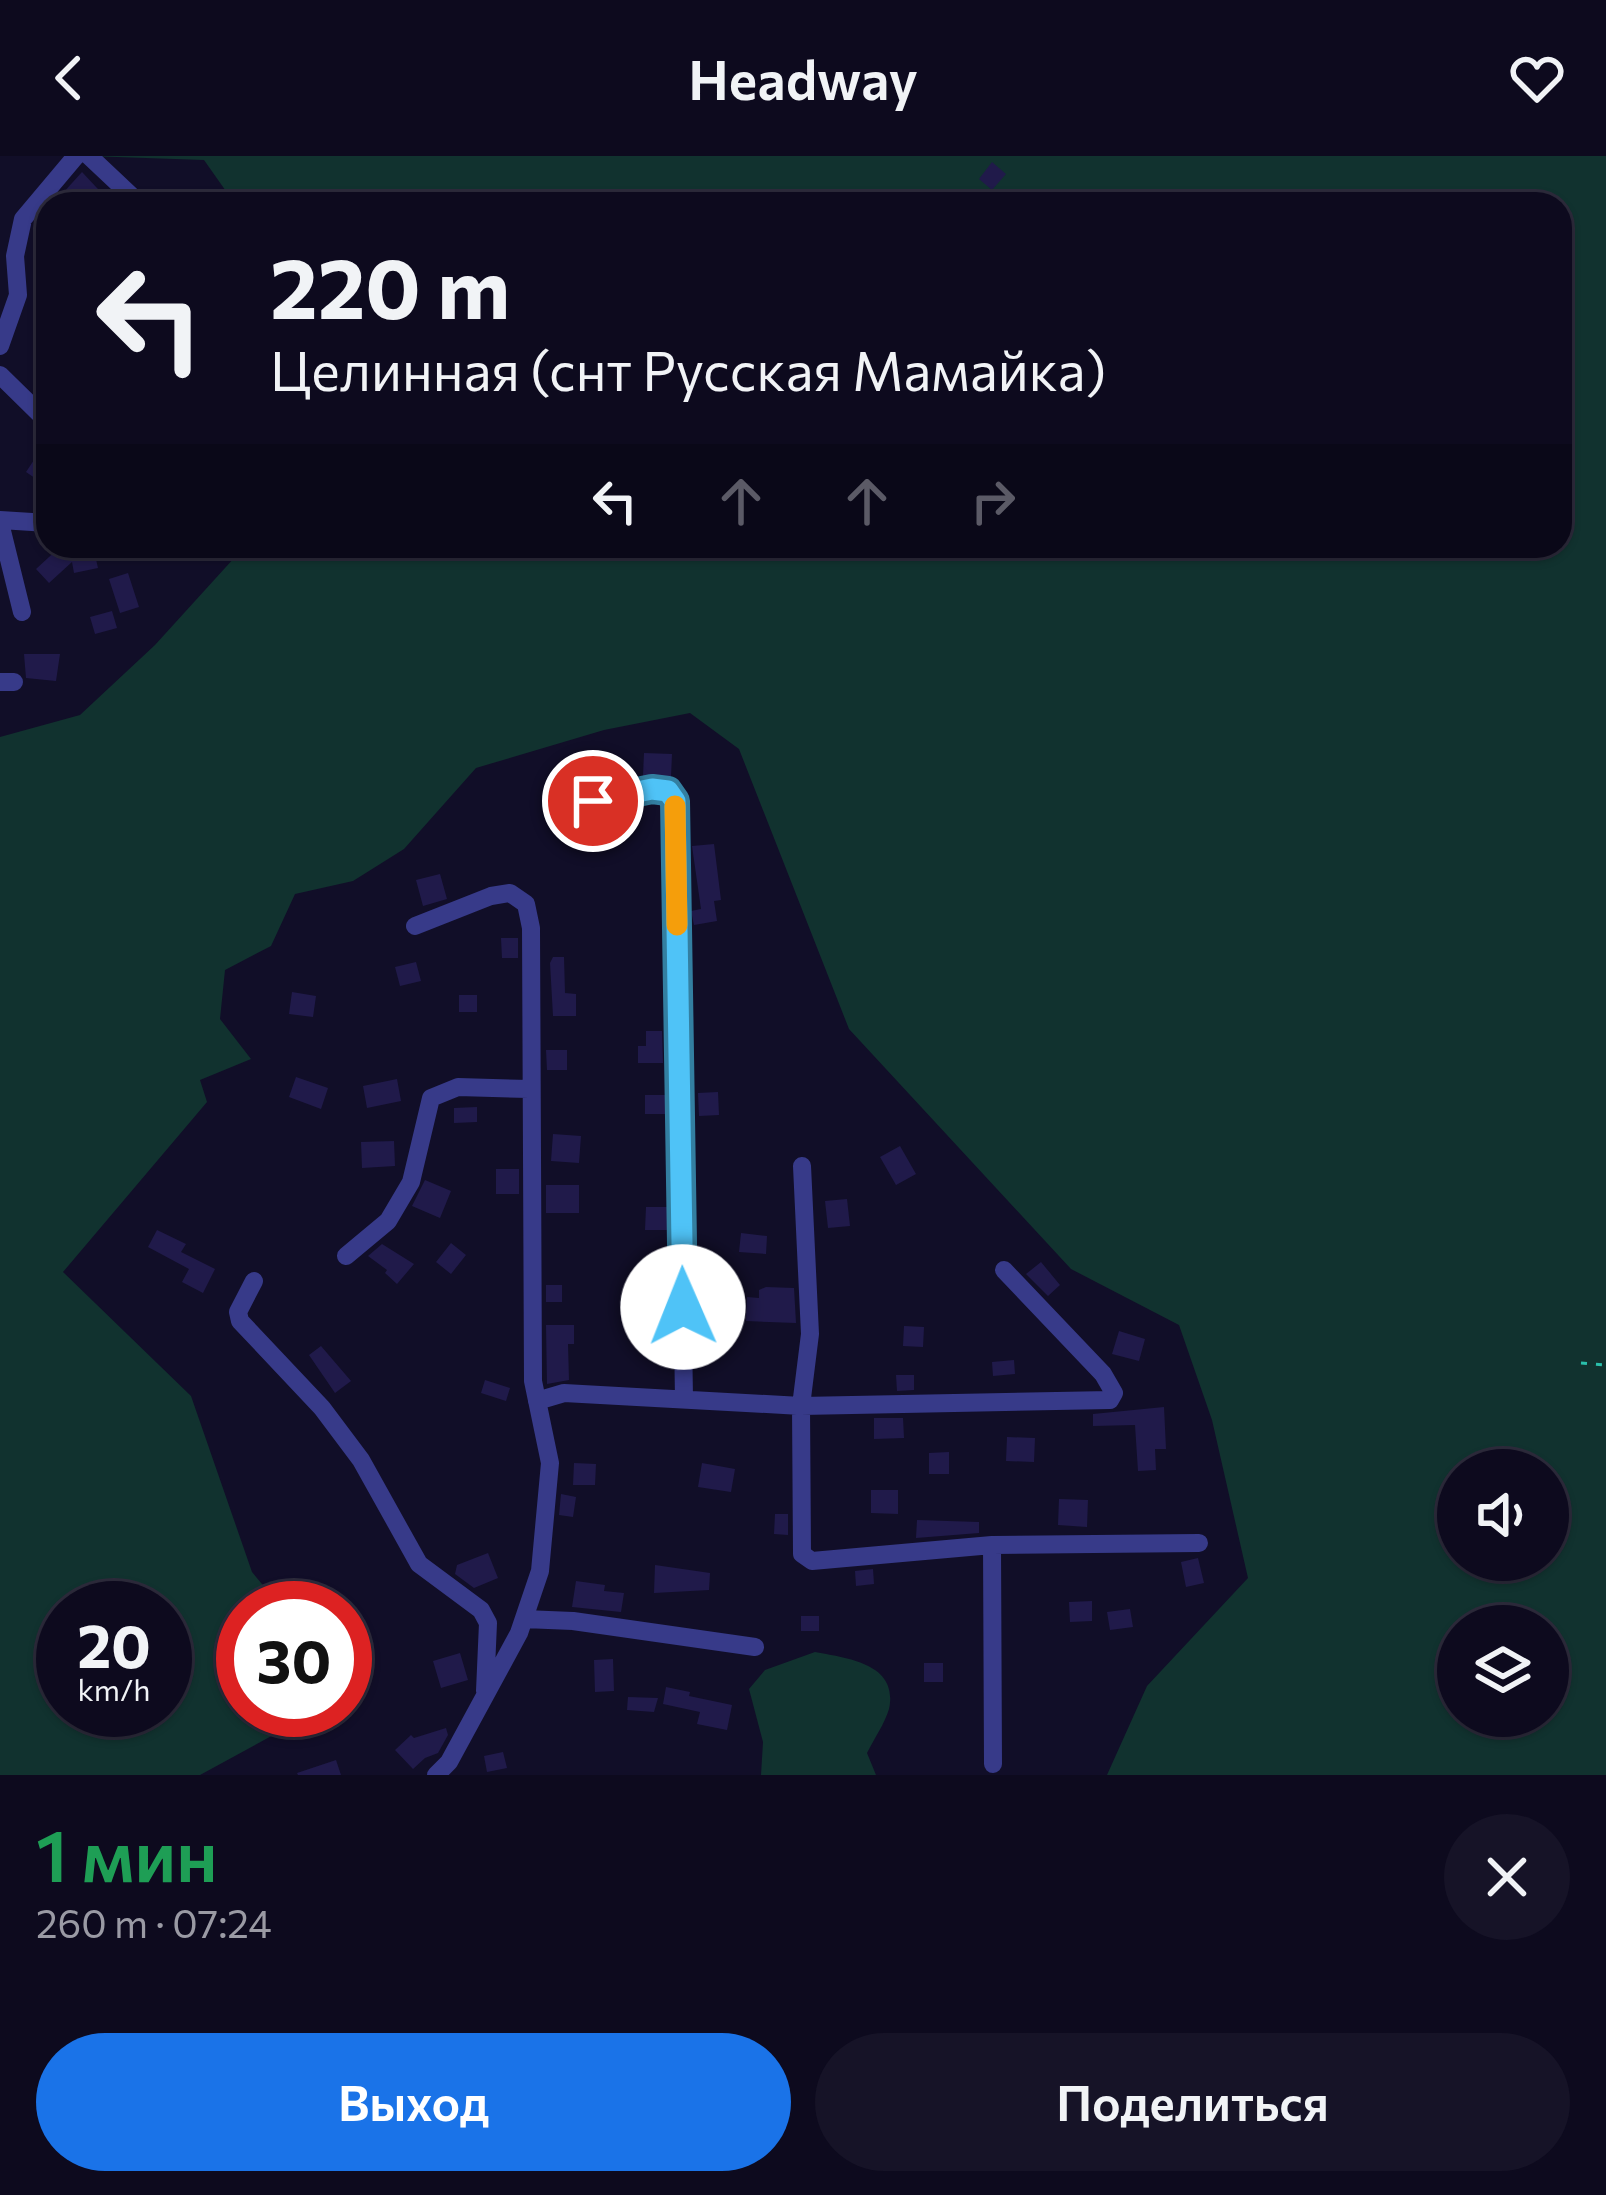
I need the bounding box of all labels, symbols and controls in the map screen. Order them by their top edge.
icon: back [36,45,102,111]
text: Headway [688,45,918,111]
icon: heart [1504,45,1570,111]
text: 220 m [270,234,510,336]
icon: left [72,240,228,396]
text: Целинная (снт Русская Мамайка) [270,336,1106,402]
icon: left [582,468,648,534]
icon: ahead [708,468,774,534]
icon: ahead [834,468,900,534]
icon: right [960,468,1026,534]
pin [542,750,644,852]
icon: arrive [560,768,626,834]
position arrow [620,1244,746,1370]
map controls [1437,1449,1569,1737]
button: sound [1437,1449,1569,1581]
speed limit sign: 30 [216,1581,372,1737]
button: layers [1437,1605,1569,1737]
text: 20 [77,1607,151,1680]
text: km/h [78,1670,150,1707]
text: 1 мин [36,1809,218,1897]
button: close [1444,1814,1570,1940]
text: 260 m · 07:24 [36,1898,272,1946]
button: Выход [36,2033,791,2171]
button: Поделиться [815,2033,1570,2171]

